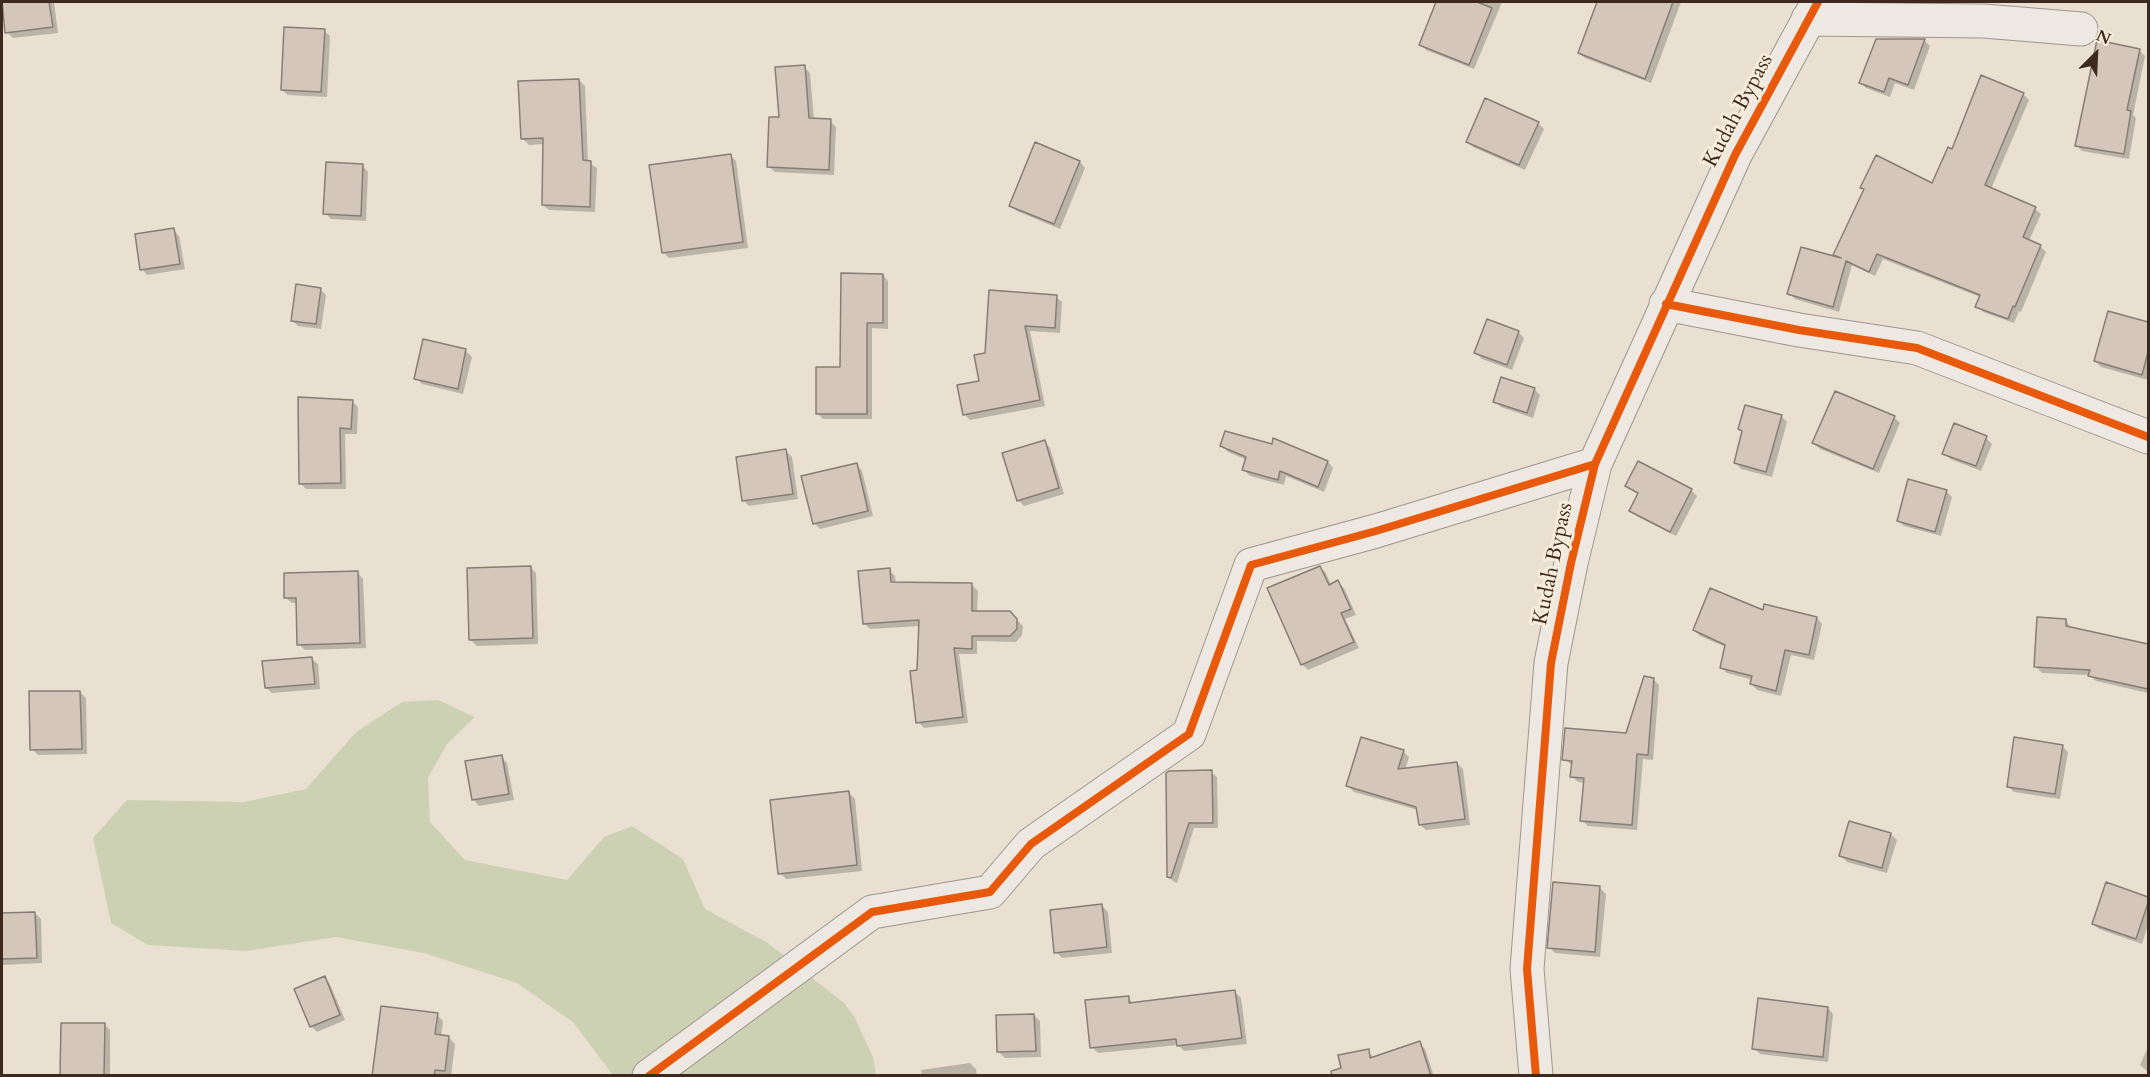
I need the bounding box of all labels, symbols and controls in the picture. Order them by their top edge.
north arrow [2066,24,2126,84]
text: N [2092,25,2114,50]
street label: Kudah Bypass [1699,50,1779,172]
street label: Kudah Bypass [1529,501,1579,627]

